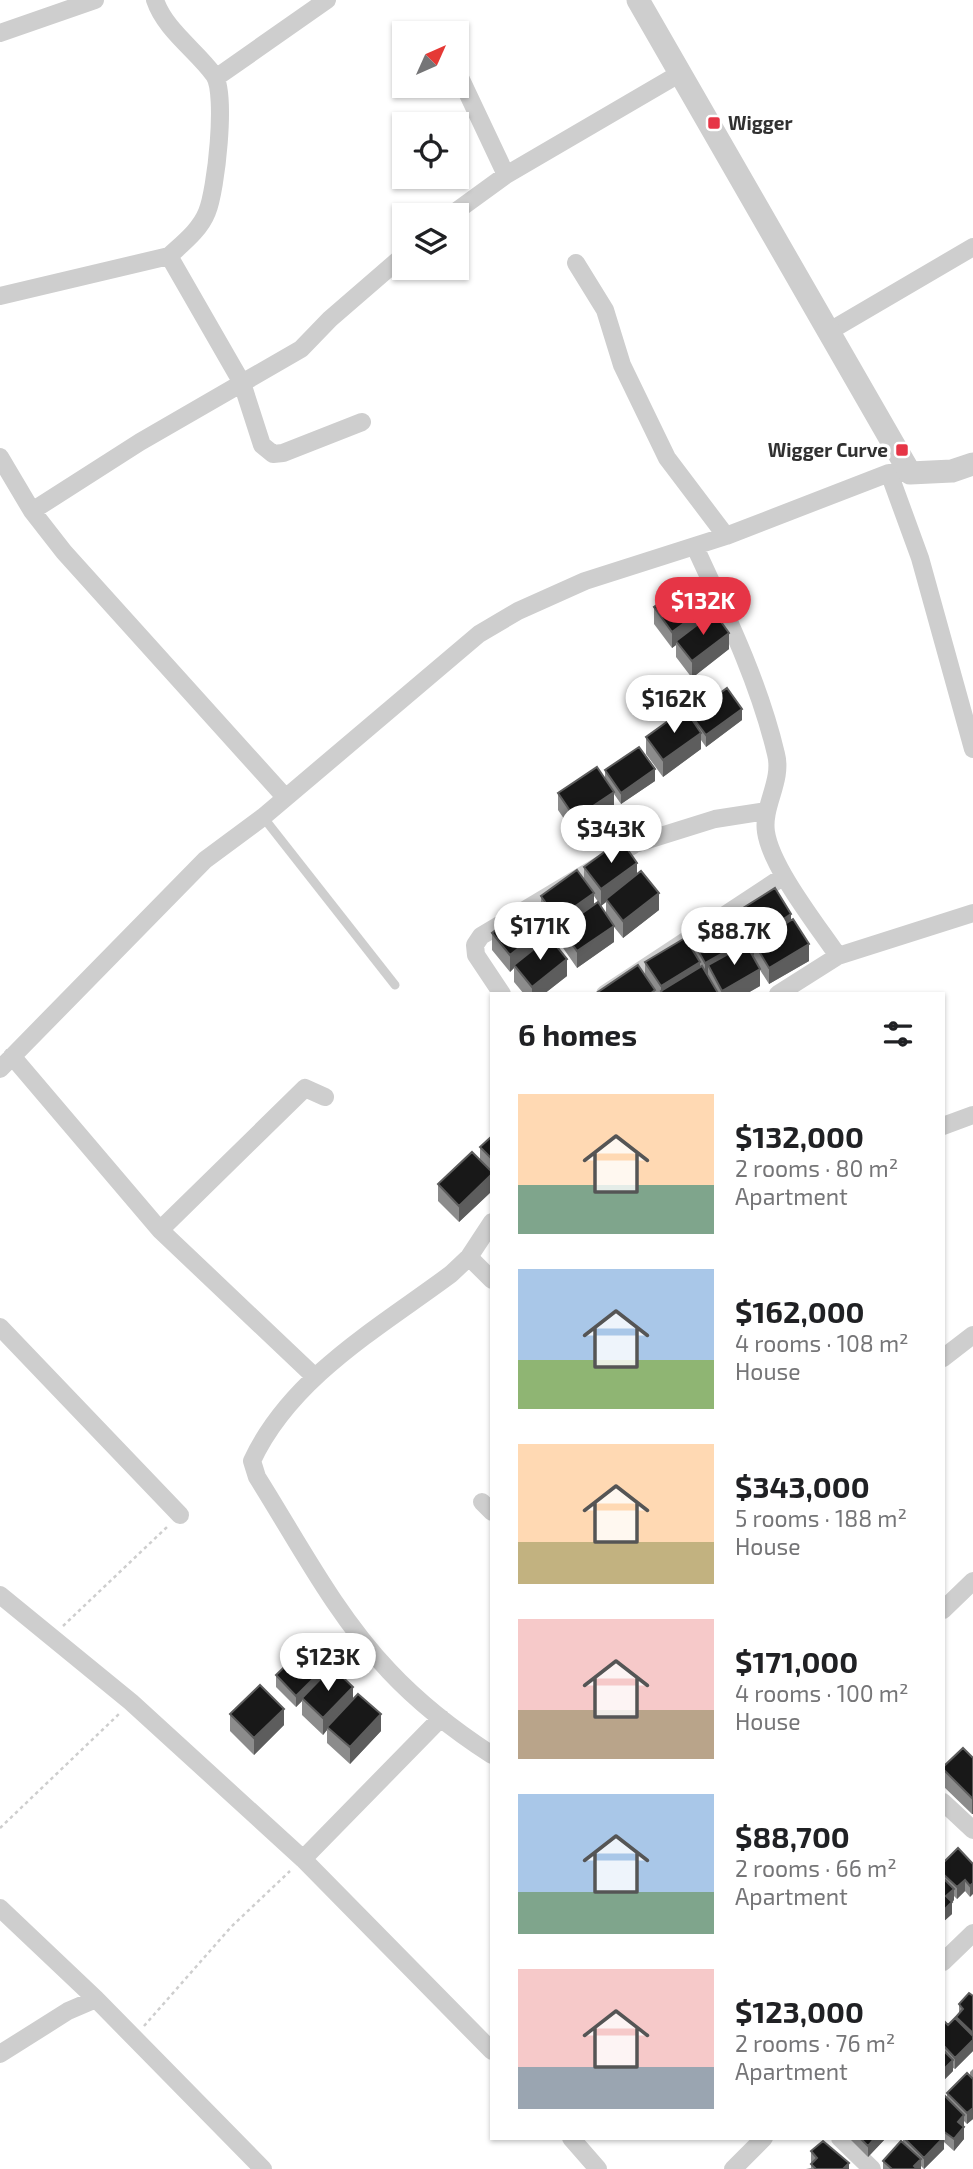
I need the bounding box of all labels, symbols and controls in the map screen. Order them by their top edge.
north arrow [392,21,469,98]
map controls [392,21,469,280]
place label: Wigger [728,111,793,134]
button: locate [392,112,469,189]
marker: Wigger [706,115,722,131]
button: layers [392,203,469,280]
place label: Wigger Curve [768,438,888,461]
marker: Wigger Curve [894,442,910,458]
pin: $132K [654,578,752,637]
text: $132K [671,586,735,614]
pin: $162K [625,676,723,735]
text: $162K [642,684,706,712]
pin: $343K [562,806,660,865]
text: $343K [577,814,645,842]
pin: $171K [491,902,589,962]
pin: $88.7K [677,908,791,967]
text: $171K [510,911,570,939]
text: $88.7K [697,916,771,944]
icon: filters [879,1015,917,1053]
text: 6 homes [518,1016,637,1052]
text: $132,000 [735,1118,864,1154]
icon: home [574,1122,658,1206]
text: 2 rooms · 80 m² [735,1154,898,1182]
text: Apartment [735,1182,848,1210]
text: $162,000 [735,1293,865,1329]
icon: home [574,1297,658,1381]
text: 4 rooms · 108 m² [735,1329,909,1357]
text: House [735,1357,801,1385]
text: $343,000 [735,1468,870,1504]
icon: home [574,1472,658,1556]
text: 5 rooms · 188 m² [735,1504,907,1532]
text: House [735,1532,801,1560]
pin: $123K [279,1634,377,1693]
text: $123K [296,1642,360,1670]
text: $171,000 [735,1643,858,1679]
icon: home [574,1647,658,1731]
text: 4 rooms · 100 m² [735,1679,909,1707]
text: House [735,1707,801,1735]
text: $88,700 [735,1818,850,1854]
icon: home [574,1822,658,1906]
text: 2 rooms · 66 m² [735,1854,897,1882]
text: Apartment [735,1882,848,1910]
text: $123,000 [735,1993,864,2029]
icon: home [574,1997,658,2081]
text: 2 rooms · 76 m² [735,2029,895,2057]
text: Apartment [735,2057,848,2085]

